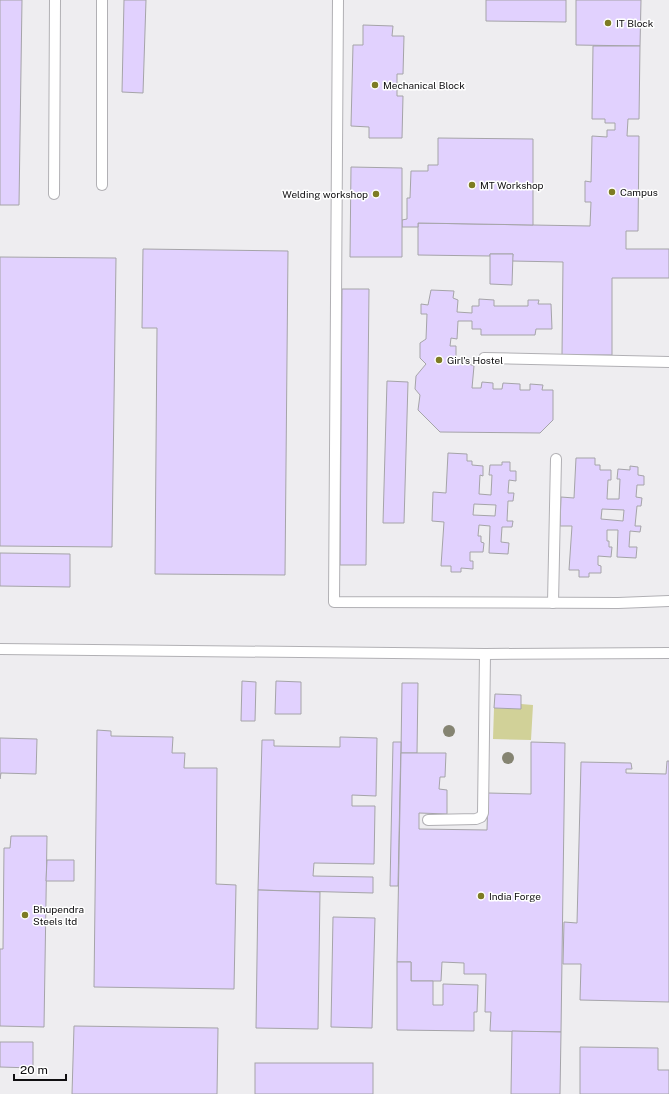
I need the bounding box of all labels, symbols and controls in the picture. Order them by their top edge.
place label: IT Block [616,17,654,29]
marker: IT Block [603,18,613,28]
place label: Mechanical Block [383,79,465,91]
marker: Mechanical Block [370,80,380,90]
place label: MT Workshop [480,179,544,191]
marker: MT Workshop [467,180,477,190]
place label: Campus [620,186,658,198]
marker: Campus [607,187,617,197]
place label: Welding workshop [282,188,368,200]
marker: Welding workshop [371,189,381,199]
place label: Girl's Hostel [447,354,503,366]
marker: Girl's Hostel [434,355,444,365]
place label: India Forge [489,890,541,902]
marker: India Forge [476,891,486,901]
place label: Bhupendra Steels ltd [33,903,84,927]
marker: Bhupendra Steels ltd [20,910,30,920]
scale bar [14,1056,66,1082]
text: 20 m [20,1063,48,1077]

